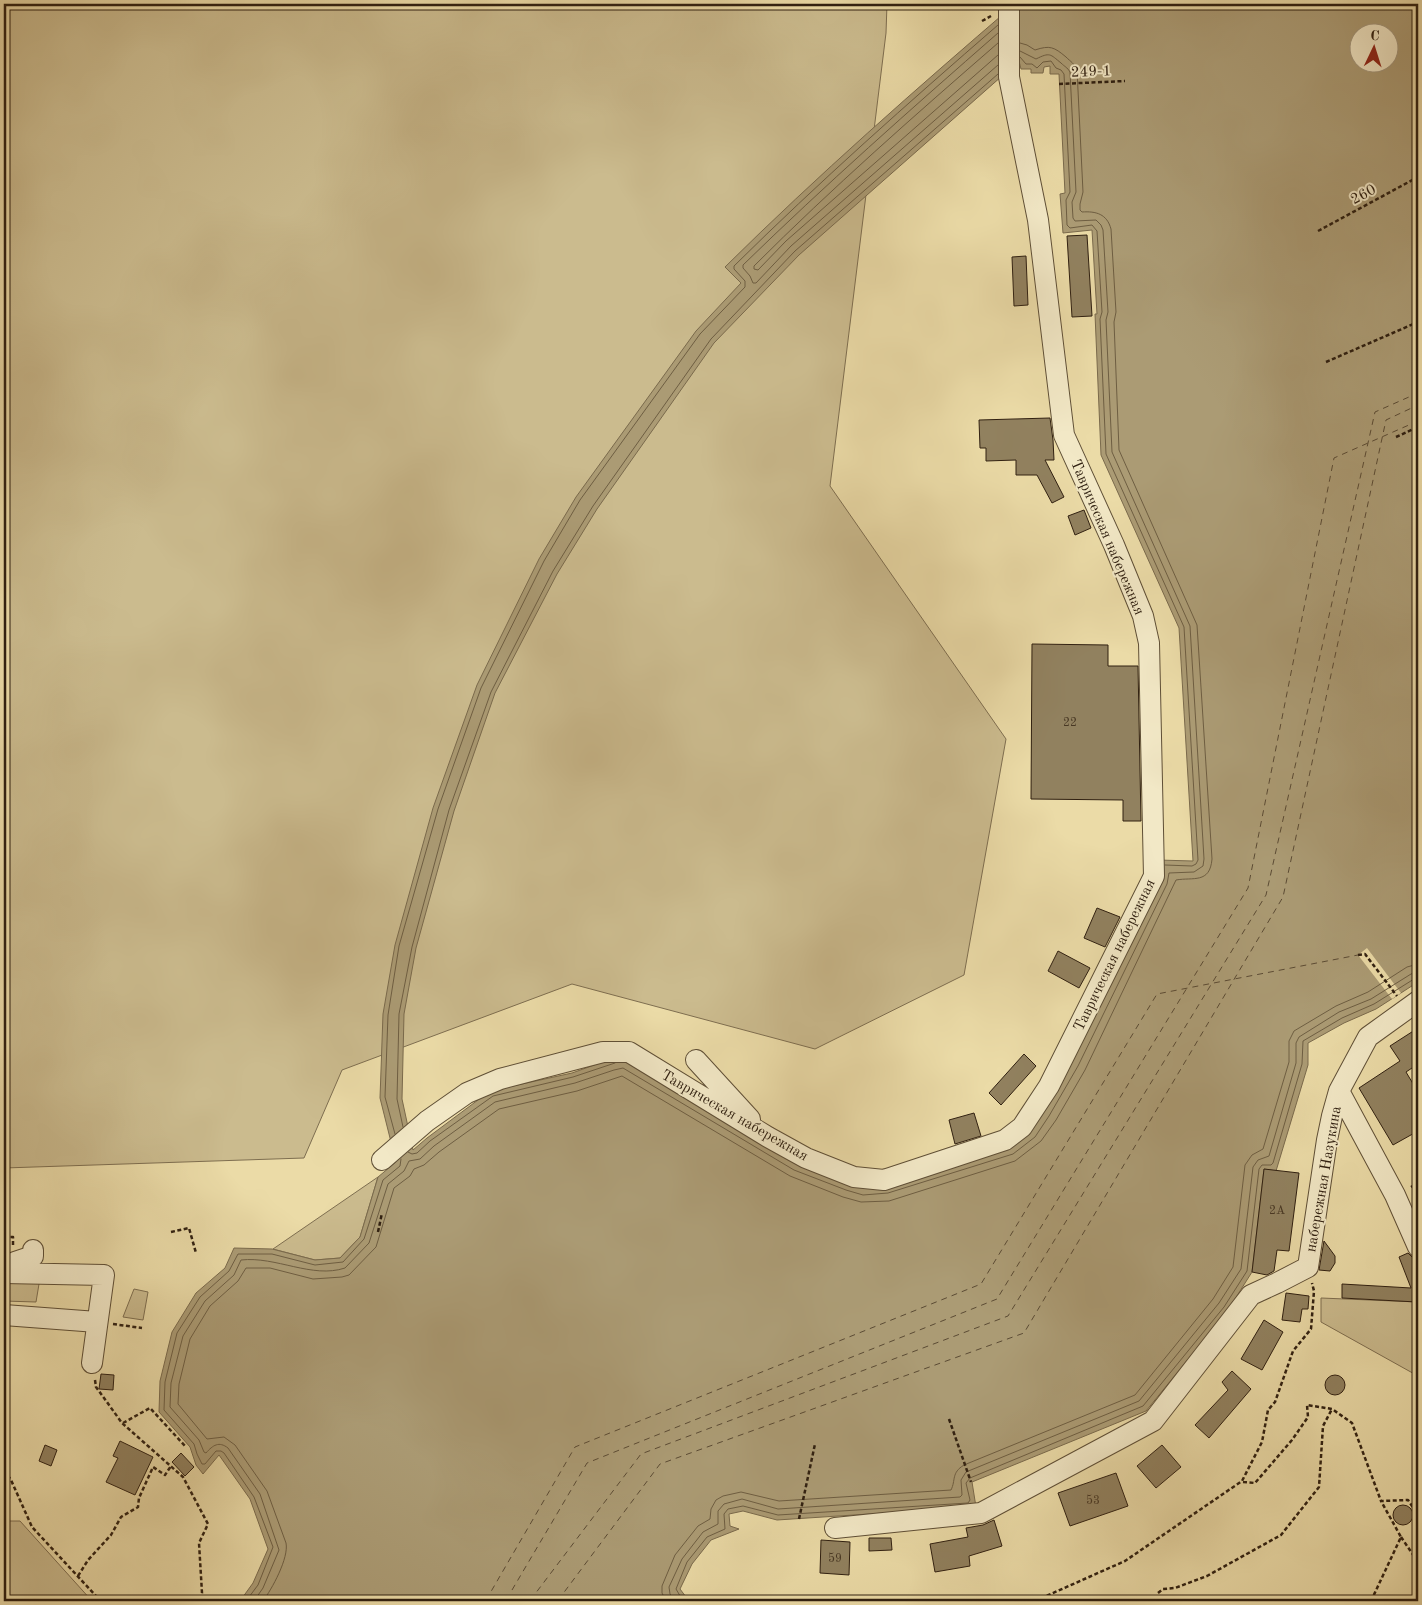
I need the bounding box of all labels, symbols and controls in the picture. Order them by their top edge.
north arrow [1350,22,1400,72]
text: С [1370,29,1380,43]
street label: 249-1 [1071,64,1111,81]
street label: 260 [1349,183,1379,208]
street label: Таврическая набережная [1067,458,1146,618]
house number: 22 [1063,717,1077,729]
street label: Таврическая набережная [1072,877,1159,1034]
street label: Таврическая набережная [658,1068,811,1165]
street label: набережная Назукина [1304,1105,1345,1253]
house number: 2А [1269,1205,1285,1217]
house number: 53 [1086,1494,1100,1507]
house number: 59 [828,1552,842,1565]

